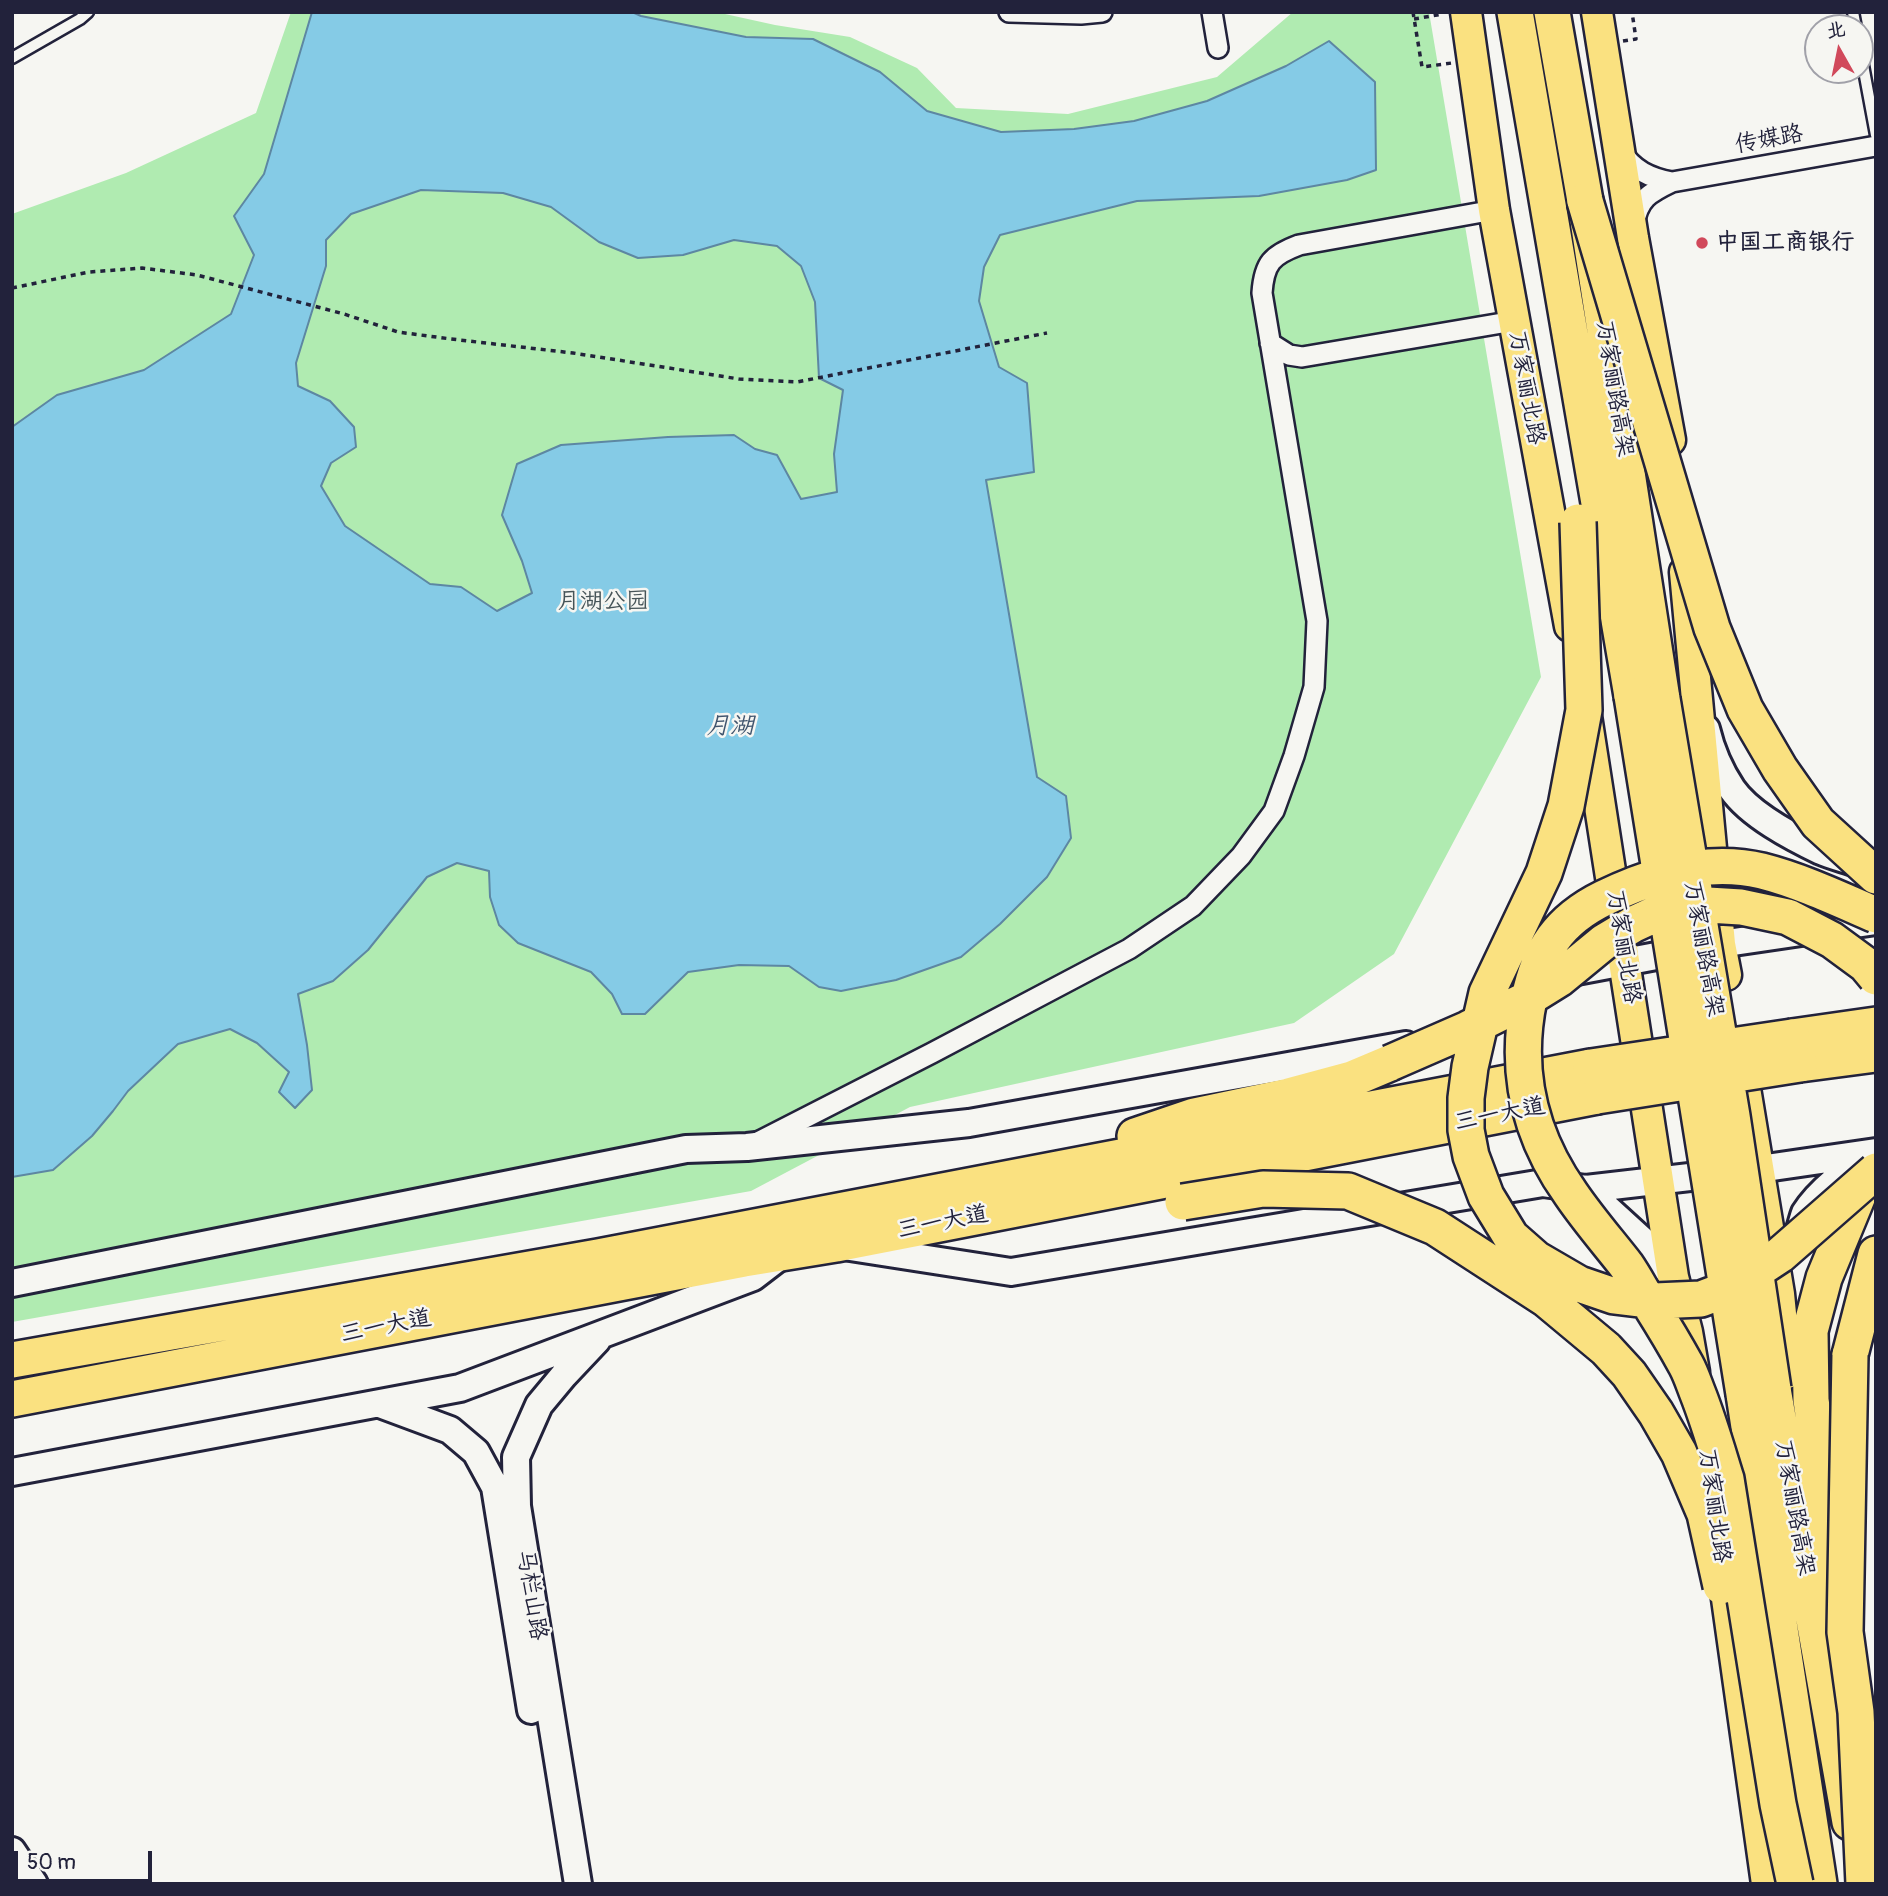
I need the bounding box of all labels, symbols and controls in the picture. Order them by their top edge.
north arrow [1804,14,1874,84]
text: 北 [1825,17,1847,44]
street label: 传媒路 [1733,120,1805,160]
place label: 中国工商银行 [1716,229,1854,257]
marker: 中国工商银行 [1694,235,1710,251]
street label: 万家丽路高架 [1590,319,1638,459]
street label: 万家丽北路 [1502,329,1550,447]
park label: 月湖公园 [557,588,649,616]
water label: 月湖 [706,713,754,741]
street label: 万家丽路高架 [1677,879,1729,1019]
street label: 万家丽北路 [1600,888,1646,1006]
street label: 三一大道 [1452,1093,1548,1137]
street label: 三一大道 [895,1201,991,1245]
street label: 三一大道 [338,1305,434,1349]
street label: 万家丽路高架 [1768,1438,1820,1578]
street label: 万家丽北路 [1692,1447,1736,1565]
street label: 马栏山路 [510,1547,552,1643]
scale bar [18,1836,156,1880]
text: 50 m [27,1849,76,1876]

